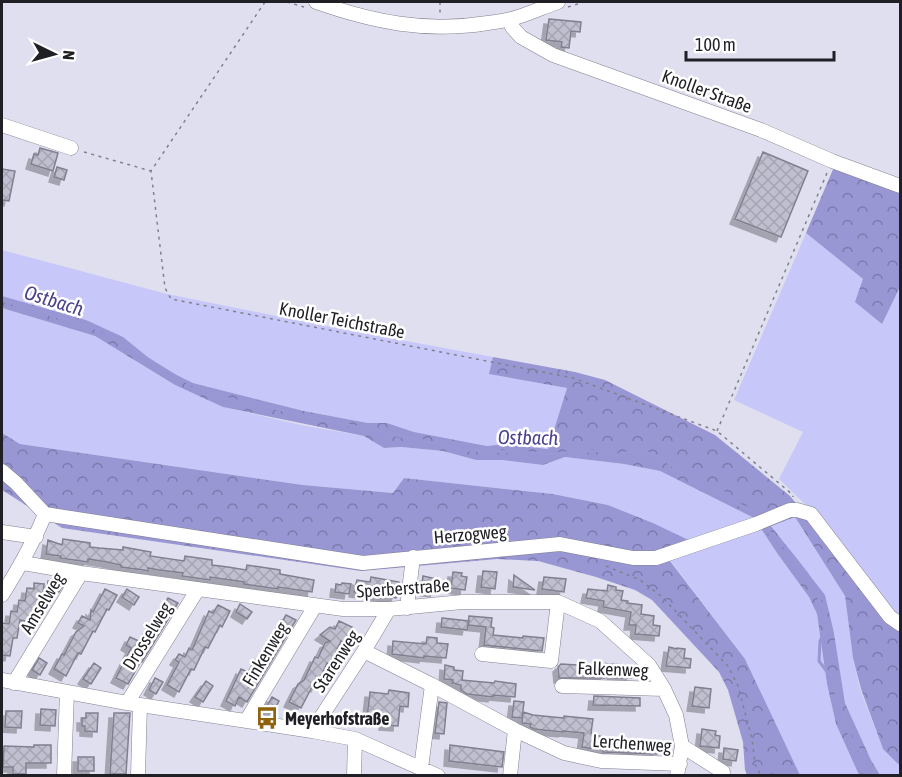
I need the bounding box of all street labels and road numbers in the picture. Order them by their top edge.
street label: Knoller Straße [659,65,755,117]
street label: Knoller Teichstraße [277,298,407,342]
street label: Herzogweg [433,520,507,548]
street label: Amselweg [16,568,68,637]
street label: Sperberstraße [356,574,450,602]
street label: Drosselweg [118,598,176,674]
street label: Finkenweg [238,618,292,690]
street label: Starenweg [308,626,364,696]
street label: Falkenweg [577,657,649,681]
street label: Lerchenweg [592,730,673,756]

